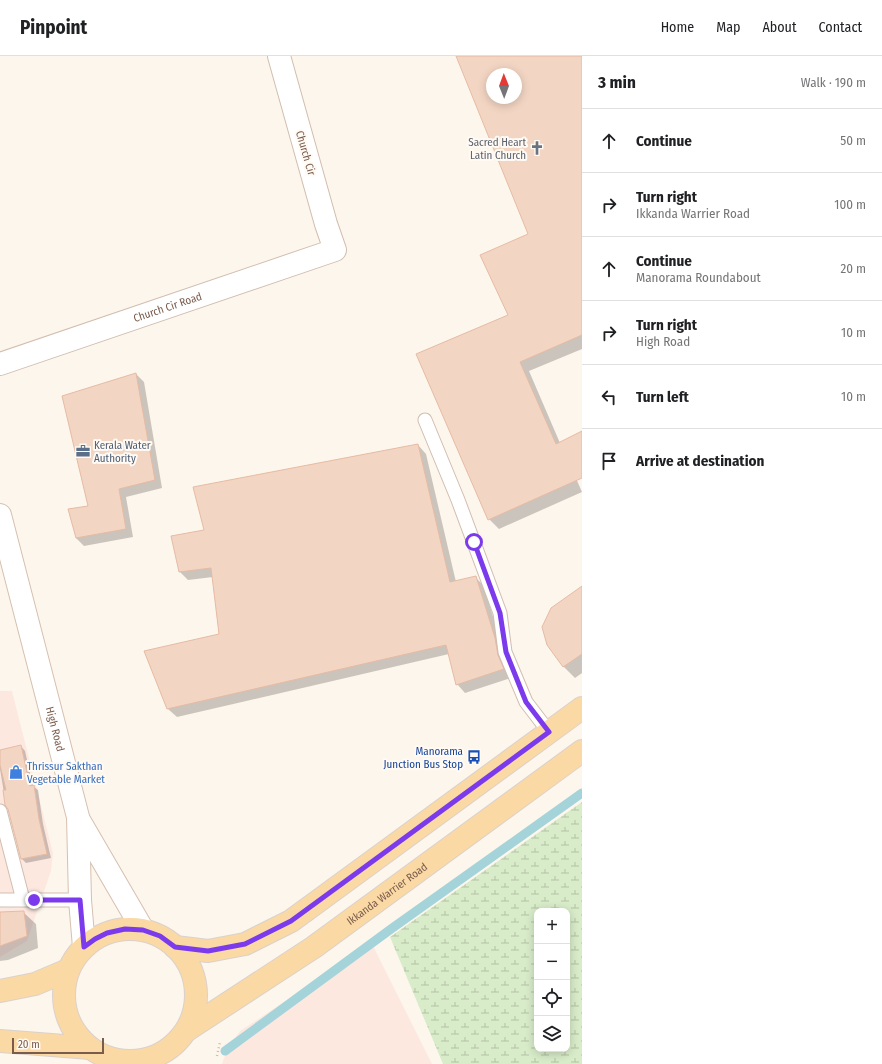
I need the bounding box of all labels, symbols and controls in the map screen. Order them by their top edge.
text: Pinpoint [20,16,87,39]
text: Home [661,19,694,36]
text: Map [716,19,740,36]
text: About [762,19,797,36]
text: Contact [819,19,862,36]
north arrow [486,68,522,104]
text: 3 min [598,72,636,93]
text: Walk · 190 m [801,75,866,90]
street label: Church Cir [293,129,318,177]
icon: ahead [598,130,620,152]
text: Continue [636,132,692,150]
text: 50 m [840,133,866,148]
place label: Sacred Heart Latin Church [468,136,526,162]
church icon: Sacred Heart Latin Church [529,140,545,156]
text: Turn right [636,188,697,206]
icon: right [598,194,620,216]
text: 100 m [834,197,866,212]
text: Ikkanda Warrier Road [636,206,750,221]
text: Continue [636,252,692,270]
icon: ahead [598,258,620,280]
text: 20 m [840,261,866,276]
text: Manorama Roundabout [636,270,761,285]
street label: Church Cir Road [132,290,204,325]
text: Turn right [636,316,697,334]
icon: right [598,322,620,344]
text: 10 m [841,325,866,340]
text: High Road [636,334,690,349]
icon: left [598,386,620,408]
text: Turn left [636,388,689,406]
text: 10 m [841,389,866,404]
place label: Kerala Water Authority [94,439,151,465]
office icon: Kerala Water Authority [75,443,91,459]
icon: arrive [598,450,620,472]
text: Arrive at destination [636,452,764,470]
route start [465,533,483,551]
street label: High Road [43,705,67,753]
place label: Manorama Junction Bus Stop [384,745,463,771]
bus stop icon: Manorama Junction Bus Stop [466,749,482,765]
place label: Thrissur Sakthan Vegetable Market [27,760,105,786]
shop icon: Thrissur Sakthan Vegetable Market [8,764,24,780]
street label: Ikkanda Warrier Road [344,860,430,928]
route end [25,891,43,909]
map controls [534,908,570,1052]
button: + [534,908,570,944]
button: − [534,944,570,980]
button: locate [534,980,570,1016]
button: layers [534,1016,570,1052]
scale bar [12,1036,104,1055]
text: 20 m [18,1038,40,1051]

